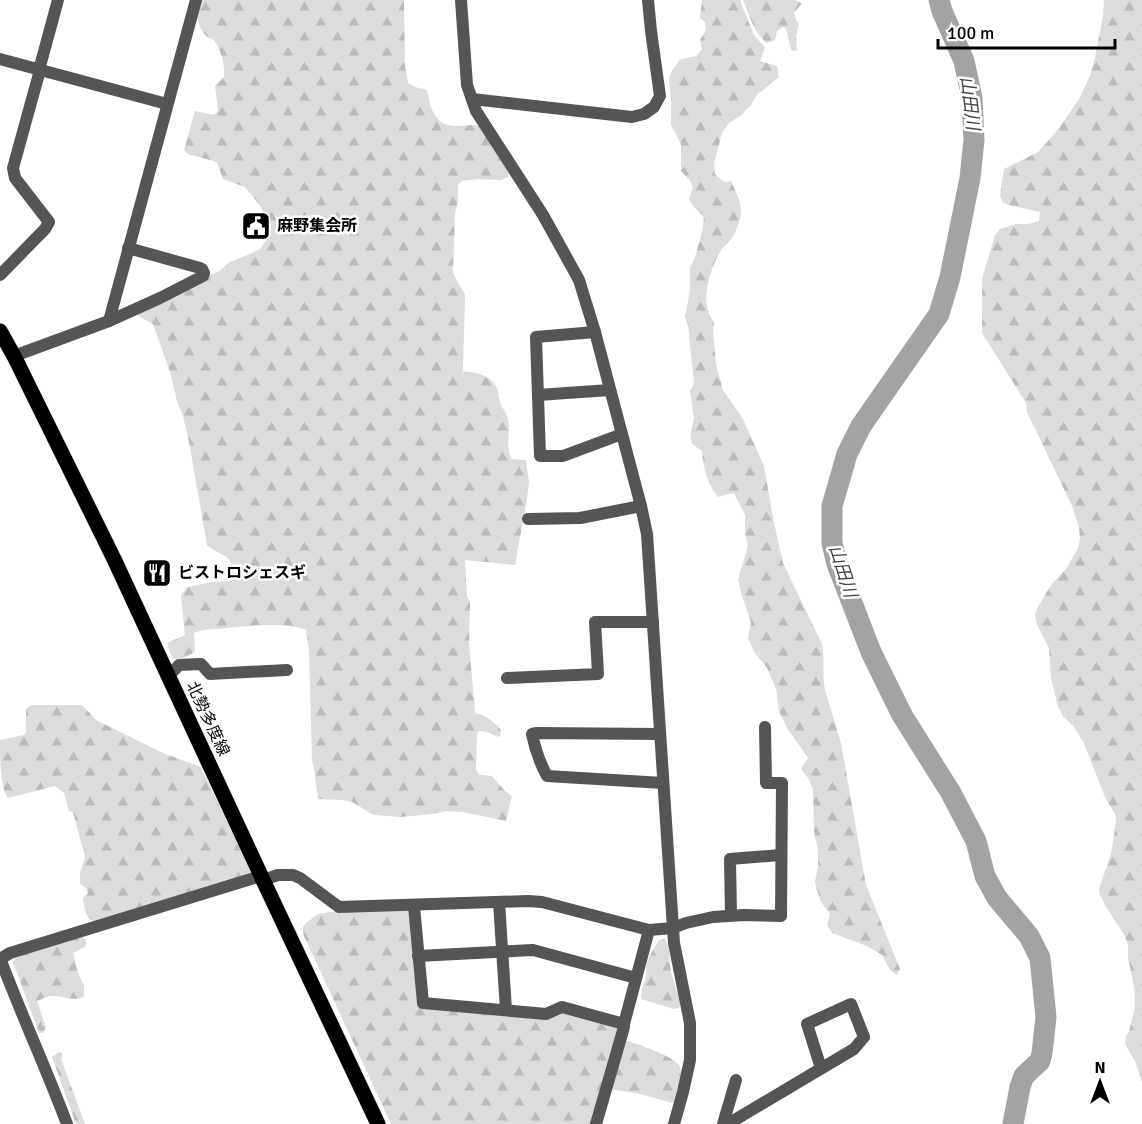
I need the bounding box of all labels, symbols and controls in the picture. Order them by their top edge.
scale bar [938,12,1115,50]
text: 100 m [947,22,994,44]
water label: 山田川 [956,75,984,133]
public building icon: 麻野集会所 [240,210,272,242]
place label: 麻野集会所 [277,216,357,236]
water label: 山田川 [824,542,862,602]
restaurant icon: ビストロシェスギ [141,557,173,589]
place label: ビストロシェスギ [178,563,306,583]
street label: 北勢多度線 [182,679,234,759]
north arrow [1070,1052,1130,1112]
text: N [1094,1058,1106,1078]

